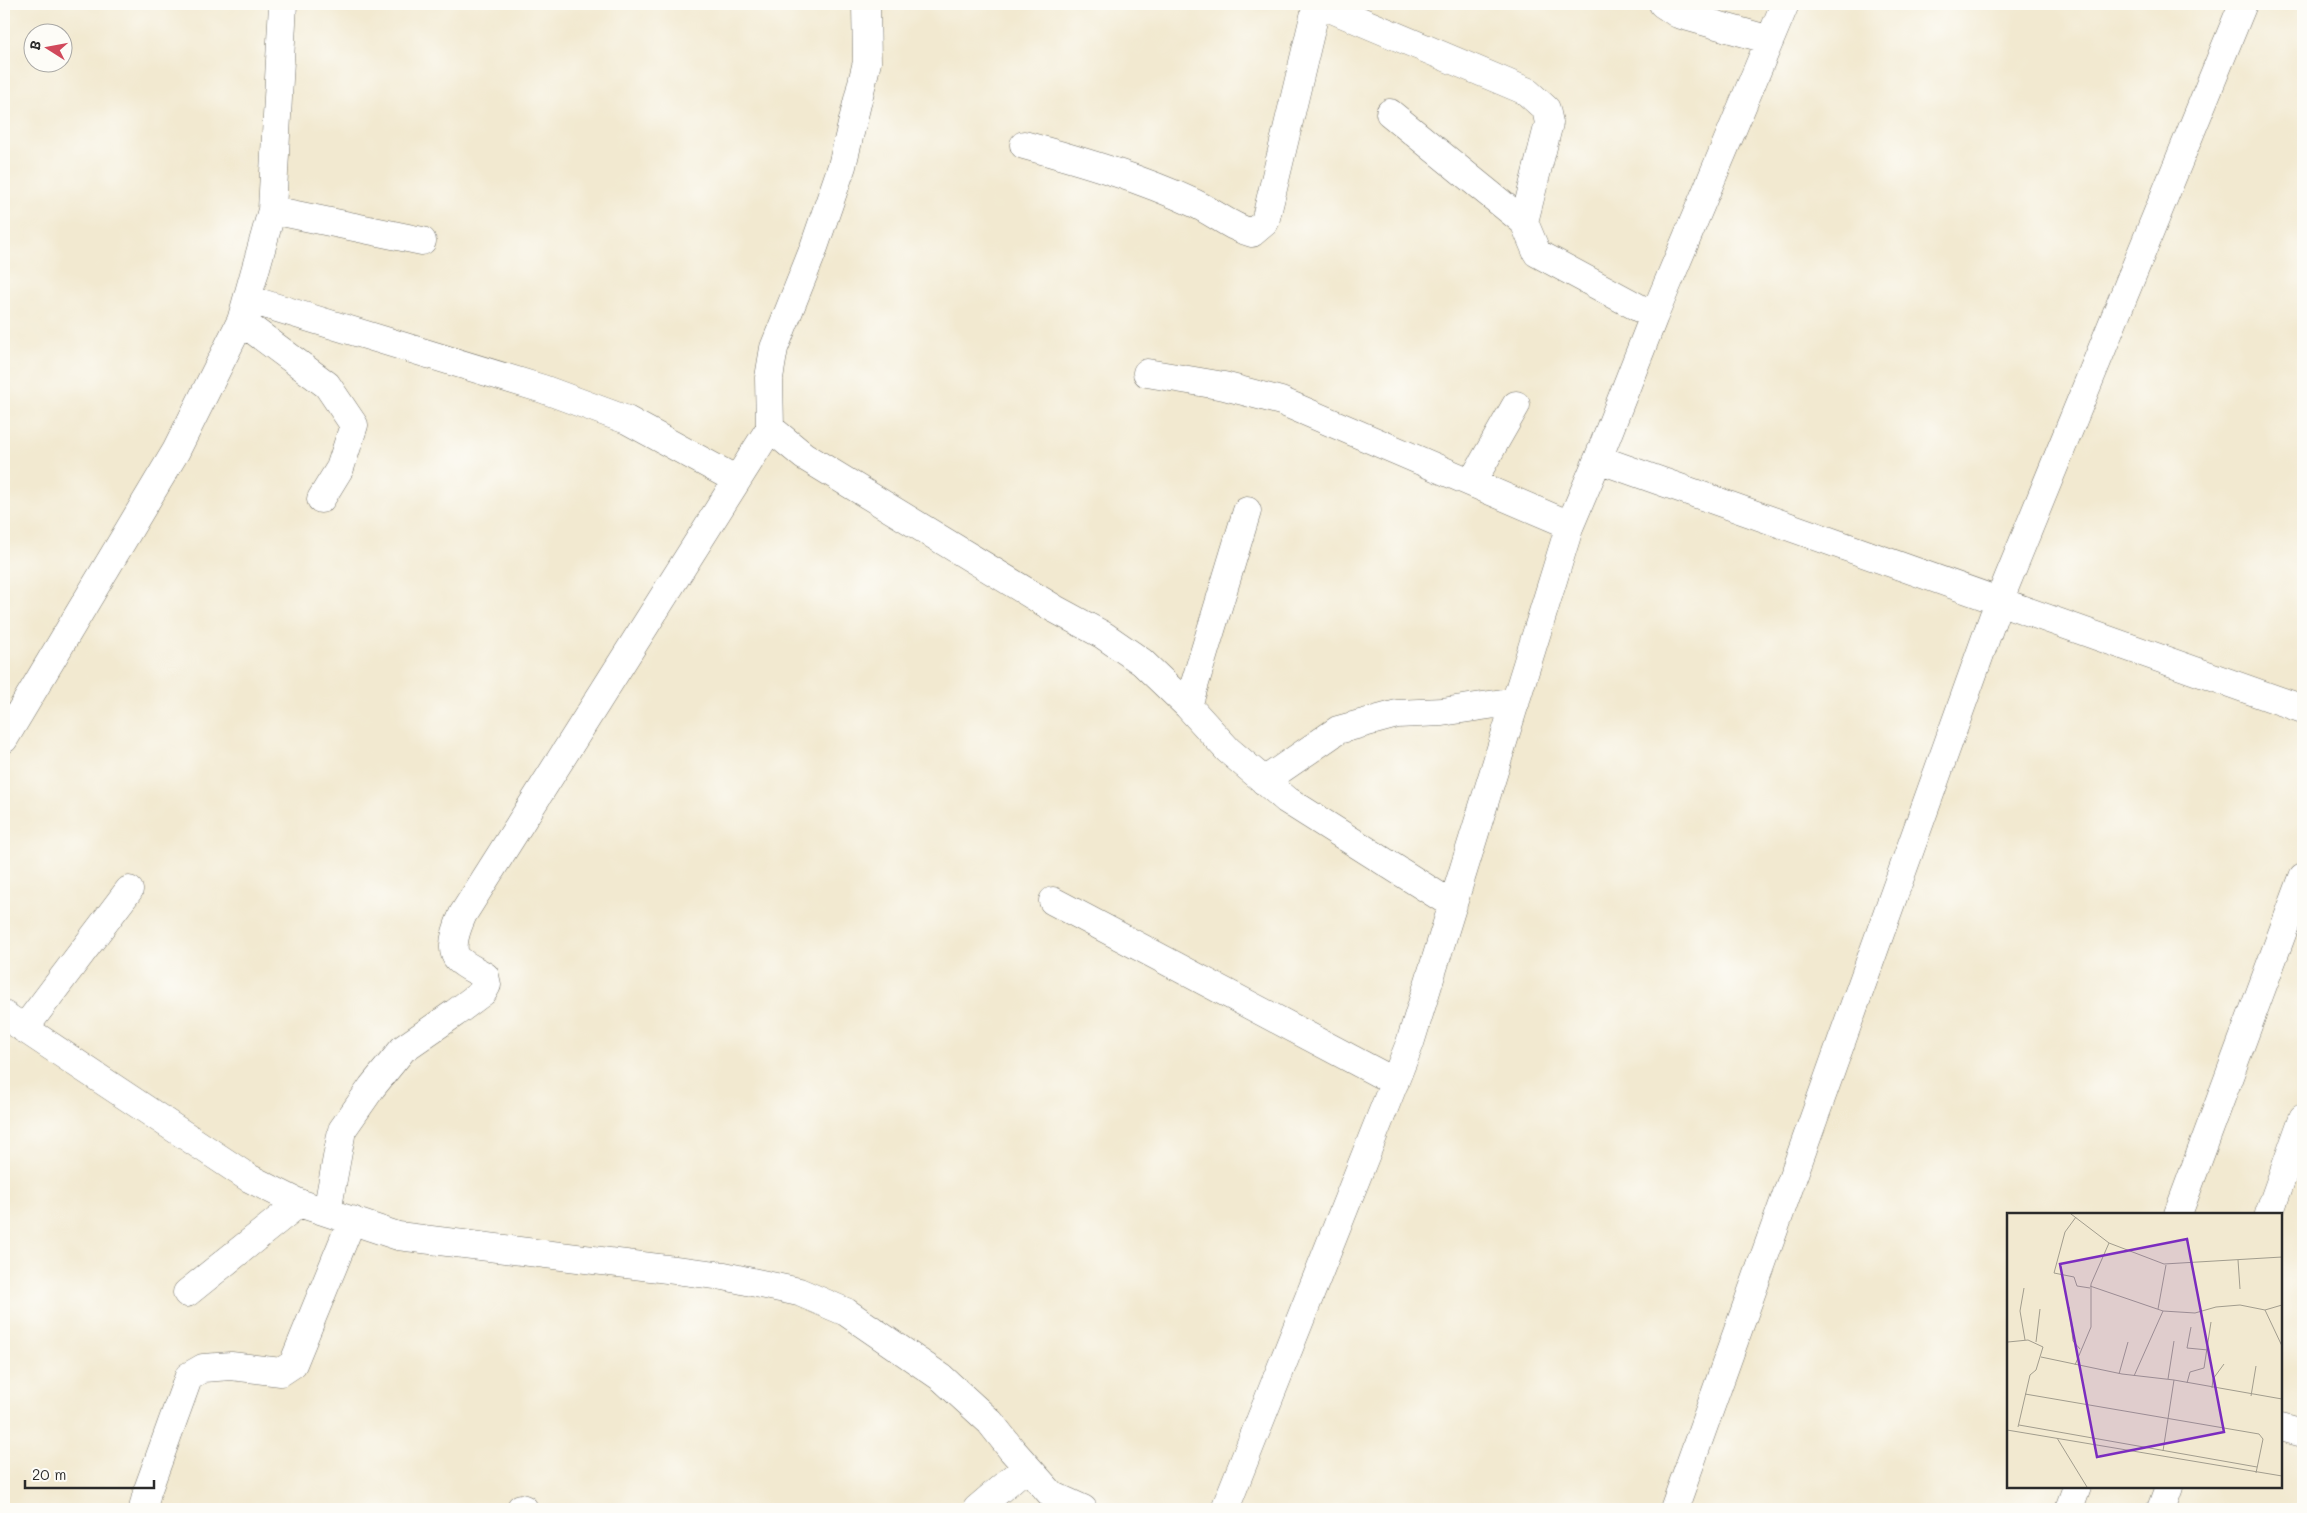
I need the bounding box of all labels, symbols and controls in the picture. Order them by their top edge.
north arrow [22,22,72,72]
text: B [25,39,45,52]
inset map [2007,1213,2282,1488]
scale bar [25,1458,154,1490]
text: 20 m [32,1464,66,1484]

